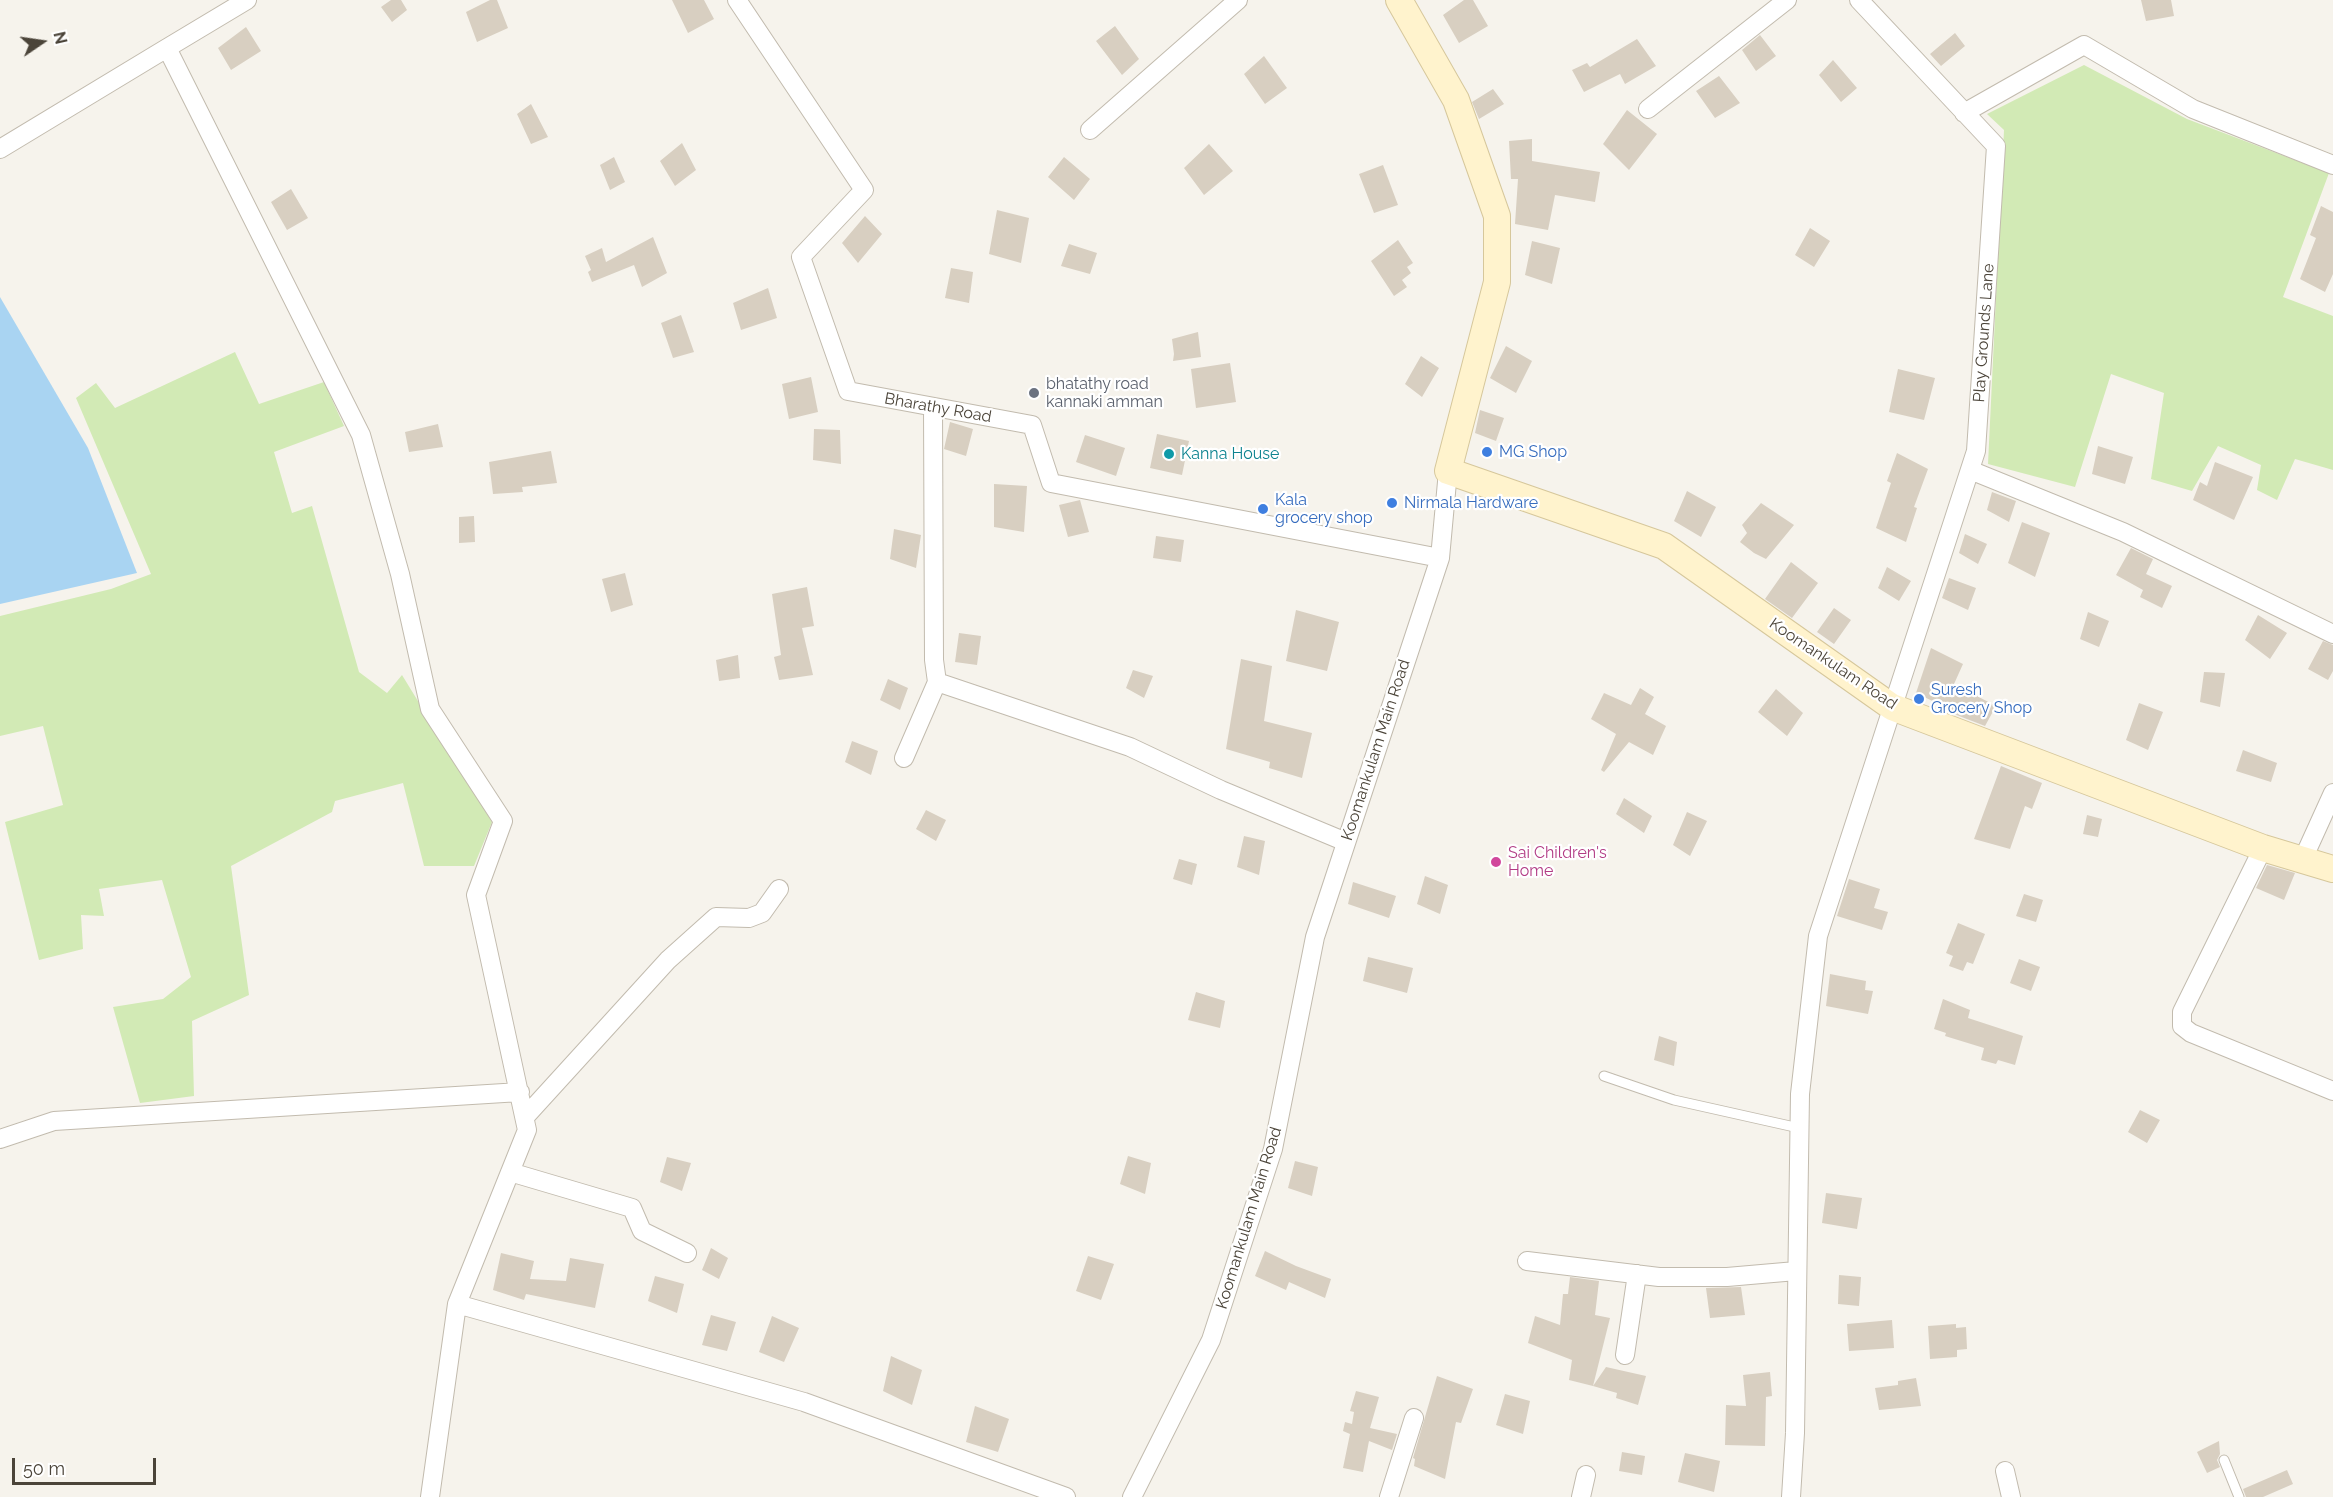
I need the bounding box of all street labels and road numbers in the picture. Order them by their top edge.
street label: Play Grounds Lane [1970,263,1998,403]
street label: Bharathy Road [883,389,993,427]
street label: Koomankulam Road [1766,614,1900,714]
street label: Koomankulam Main Road [1338,657,1414,843]
street label: Koomankulam Main Road [1212,1125,1286,1311]

